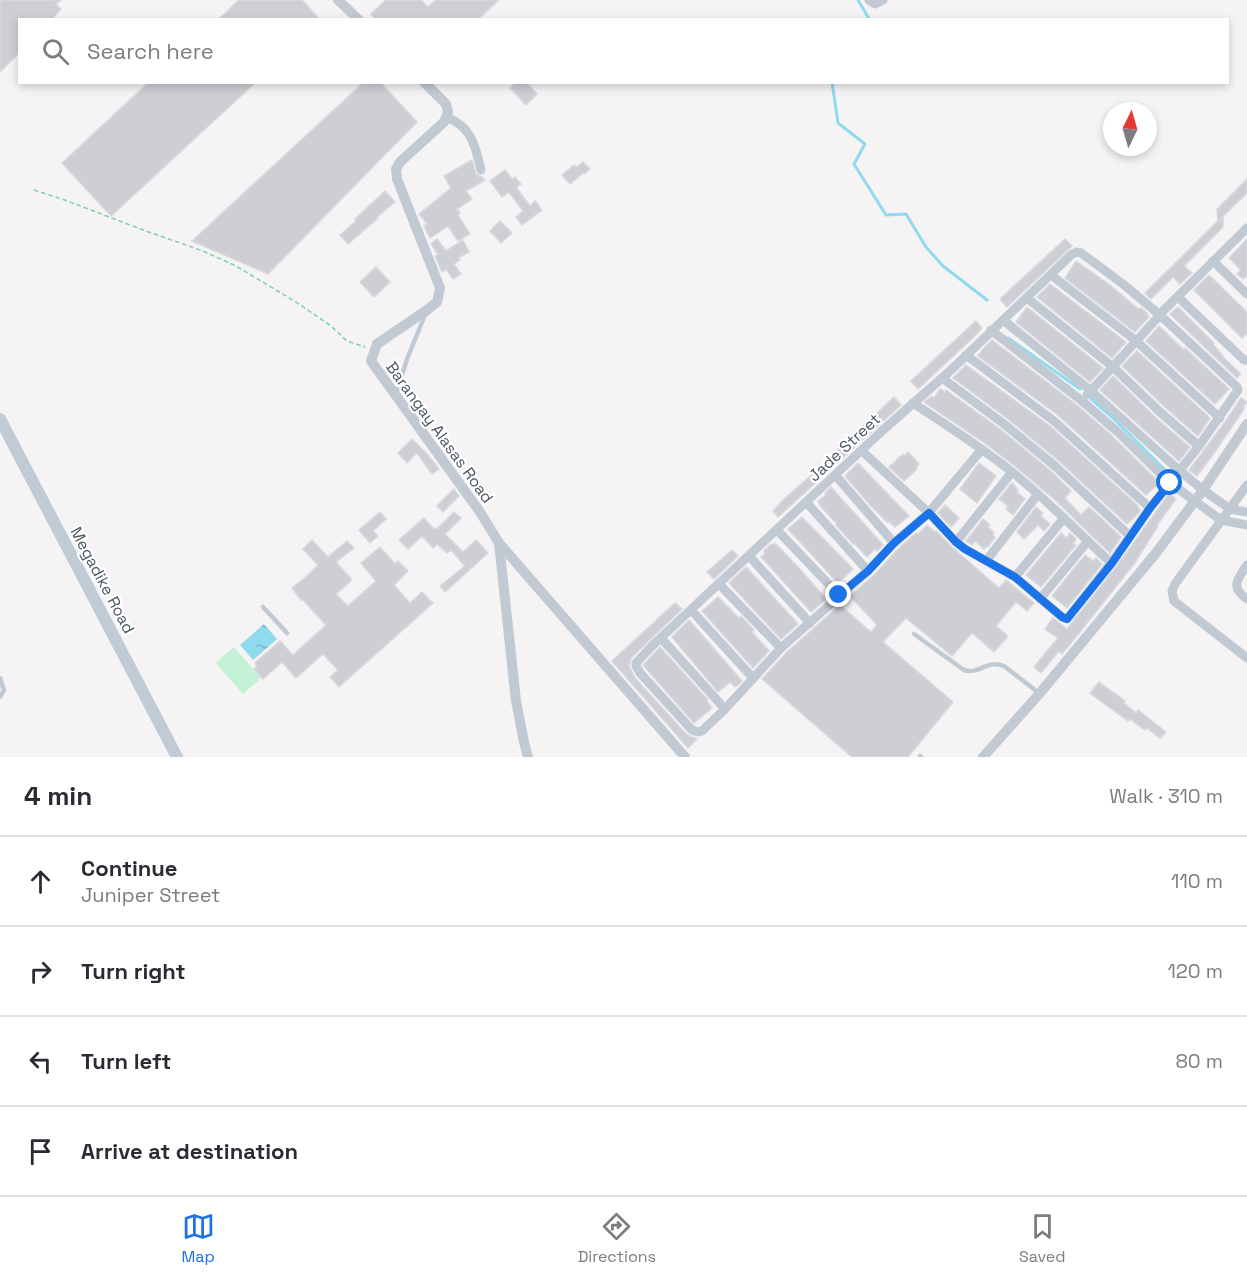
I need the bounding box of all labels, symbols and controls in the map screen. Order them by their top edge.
search box [18,18,1229,84]
icon: search [39,35,72,68]
text: Search here [87,37,214,65]
north arrow [1103,102,1157,156]
street label: Barangay Alasas Road [381,357,498,507]
street label: Jade Street [804,409,885,486]
route start [1156,469,1182,495]
street label: Megadike Road [66,523,139,637]
route end [825,581,851,607]
text: 4 min [24,779,92,813]
text: Walk · 310 m [1109,783,1223,809]
text: Continue [81,854,177,882]
icon: ahead [24,865,57,898]
text: 110 m [1171,868,1223,894]
text: Juniper Street [81,882,220,908]
icon: right [24,955,57,988]
text: Turn right [81,957,186,985]
text: 120 m [1167,958,1223,984]
icon: left [24,1045,57,1078]
text: Turn left [81,1047,171,1075]
text: 80 m [1175,1048,1223,1074]
icon: arrive [24,1135,57,1168]
text: Arrive at destination [81,1137,298,1165]
tab: Map [181,1210,215,1267]
tab: Directions [578,1210,656,1267]
tab: Saved [1019,1210,1066,1267]

